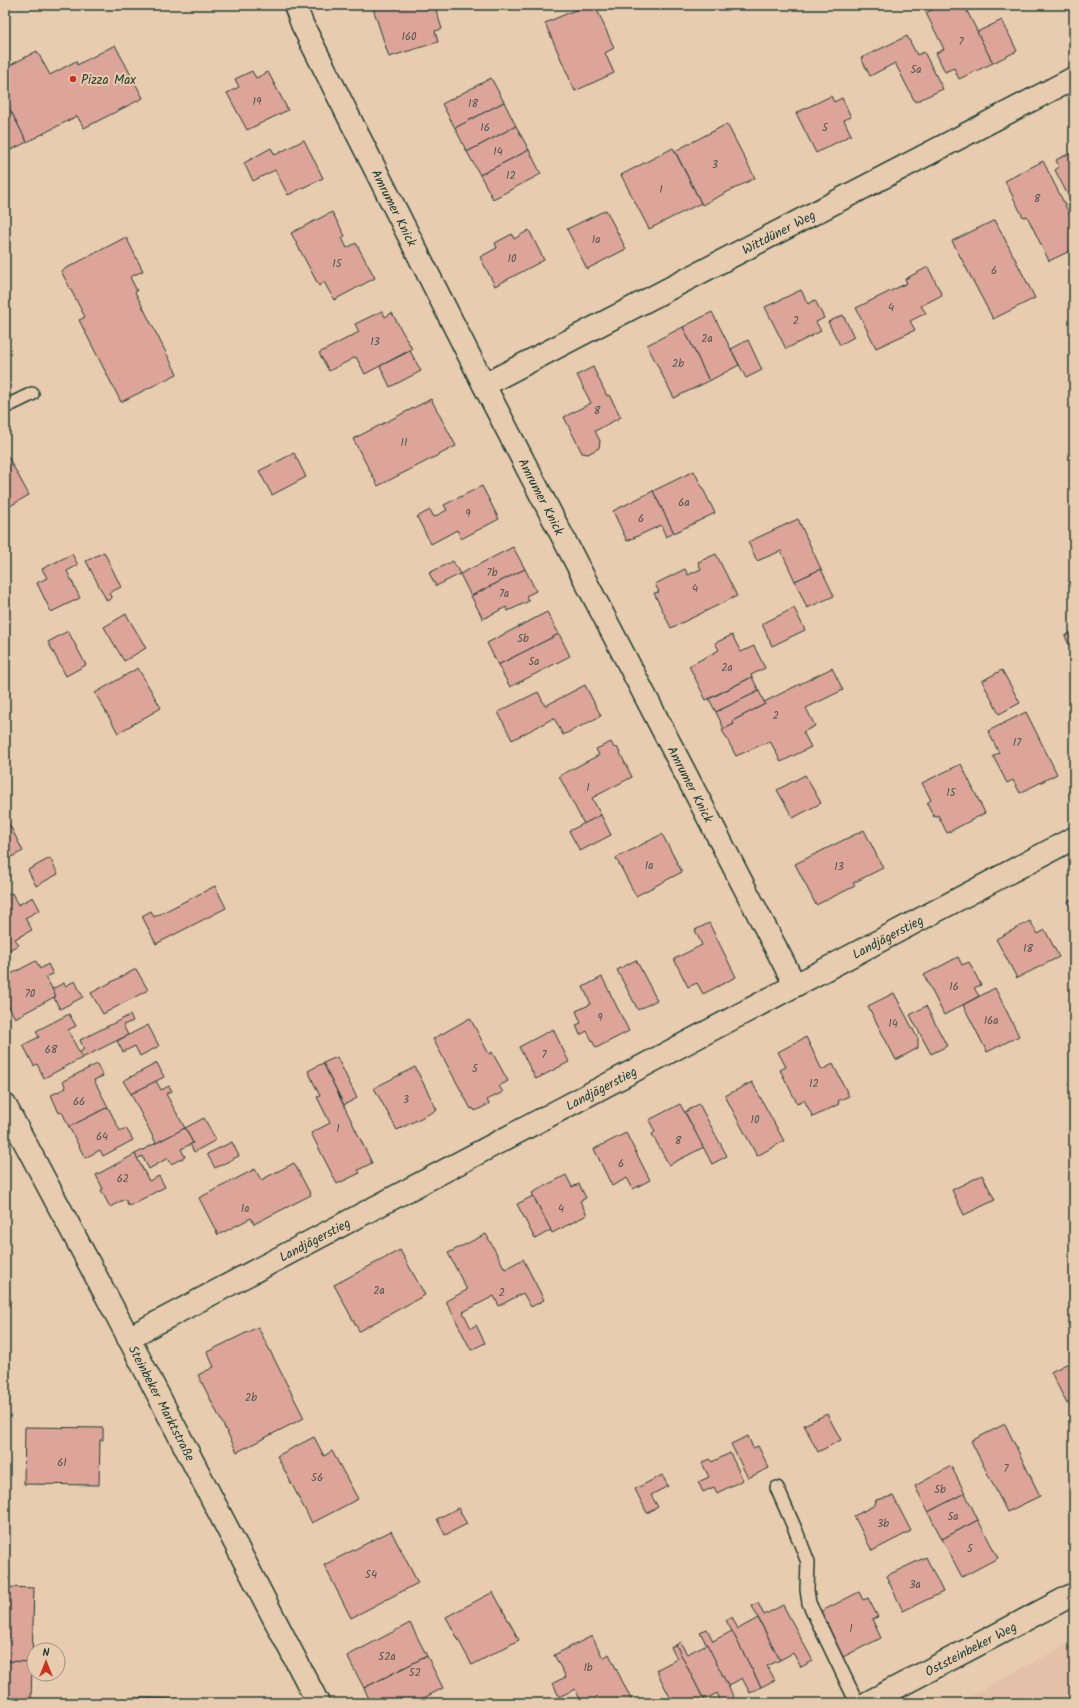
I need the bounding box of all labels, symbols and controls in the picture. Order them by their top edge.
house number: 160 [401,28,417,46]
house number: 7 [958,33,964,51]
house number: 5a [910,61,922,79]
place label: Pizza Max [81,70,136,91]
marker: Pizza Max [68,74,78,84]
house number: 19 [253,93,262,111]
house number: 18 [468,95,478,113]
house number: 16 [480,119,490,137]
house number: 5 [822,119,829,137]
house number: 14 [493,143,503,161]
house number: 3 [712,156,718,174]
street label: Amrumer Knick [365,166,422,252]
house number: 12 [506,167,516,185]
house number: 1 [659,181,663,199]
house number: 8 [1034,190,1041,208]
street label: Wittdüner Weg [739,205,820,261]
house number: 1a [592,231,600,249]
house number: 10 [508,250,517,268]
house number: 15 [332,255,343,273]
house number: 6 [991,262,997,280]
house number: 4 [888,299,894,317]
house number: 2 [793,312,799,330]
house number: 2a [701,330,713,348]
house number: 13 [370,333,380,351]
house number: 2b [672,355,684,373]
house number: 8 [594,402,601,420]
house number: 11 [401,434,407,452]
street label: Amrumer Knick [512,455,570,540]
house number: 6a [678,494,690,512]
house number: 9 [465,505,471,523]
house number: 6 [638,510,644,528]
house number: 7b [487,564,498,582]
house number: 4 [692,580,698,598]
house number: 7a [499,585,509,603]
house number: 5b [517,630,529,648]
house number: 5a [528,653,540,671]
house number: 2a [721,659,733,677]
house number: 2 [773,707,779,725]
house number: 17 [1013,734,1022,752]
street label: Amrumer Knick [661,743,719,828]
house number: 1 [586,779,590,797]
house number: 15 [946,784,957,802]
house number: 1a [645,857,653,875]
house number: 13 [834,858,844,876]
street label: Landjägerstieg [849,910,928,965]
house number: 18 [1023,940,1033,958]
house number: 16 [949,978,959,996]
house number: 70 [25,985,36,1003]
house number: 9 [597,1009,603,1027]
house number: 16a [984,1012,998,1030]
house number: 14 [888,1015,898,1033]
house number: 68 [45,1041,58,1059]
house number: 7 [541,1046,547,1064]
house number: 5 [472,1060,479,1078]
street label: Landjägerstieg [562,1062,641,1117]
house number: 12 [809,1075,819,1093]
house number: 3 [403,1091,409,1109]
house number: 66 [73,1093,85,1111]
house number: 10 [751,1111,760,1129]
house number: 1 [336,1120,340,1138]
house number: 64 [96,1128,108,1146]
house number: 8 [675,1132,682,1150]
house number: 6 [618,1155,624,1173]
house number: 62 [117,1170,129,1188]
house number: 1a [241,1200,249,1218]
house number: 4 [558,1200,564,1218]
street label: Landjägerstieg [276,1213,355,1268]
house number: 2a [373,1282,385,1300]
house number: 2 [499,1284,505,1302]
street label: Steinbeker Marktstraße [122,1342,200,1466]
house number: 2b [245,1389,257,1407]
house number: 61 [57,1454,67,1472]
house number: 7 [1003,1460,1009,1478]
house number: 56 [311,1469,323,1487]
house number: 5b [934,1481,946,1499]
house number: 5a [947,1508,959,1526]
house number: 3b [877,1515,889,1533]
house number: 5 [967,1540,974,1558]
house number: 54 [365,1566,377,1584]
house number: 3a [909,1576,921,1594]
street label: Oststeinbeker Weg [921,1617,1021,1683]
house number: 1 [849,1620,853,1638]
north arrow [26,1642,66,1682]
text: N [43,1644,50,1662]
house number: 52a [378,1648,396,1666]
house number: 1b [583,1659,593,1677]
house number: 52 [409,1664,421,1682]

